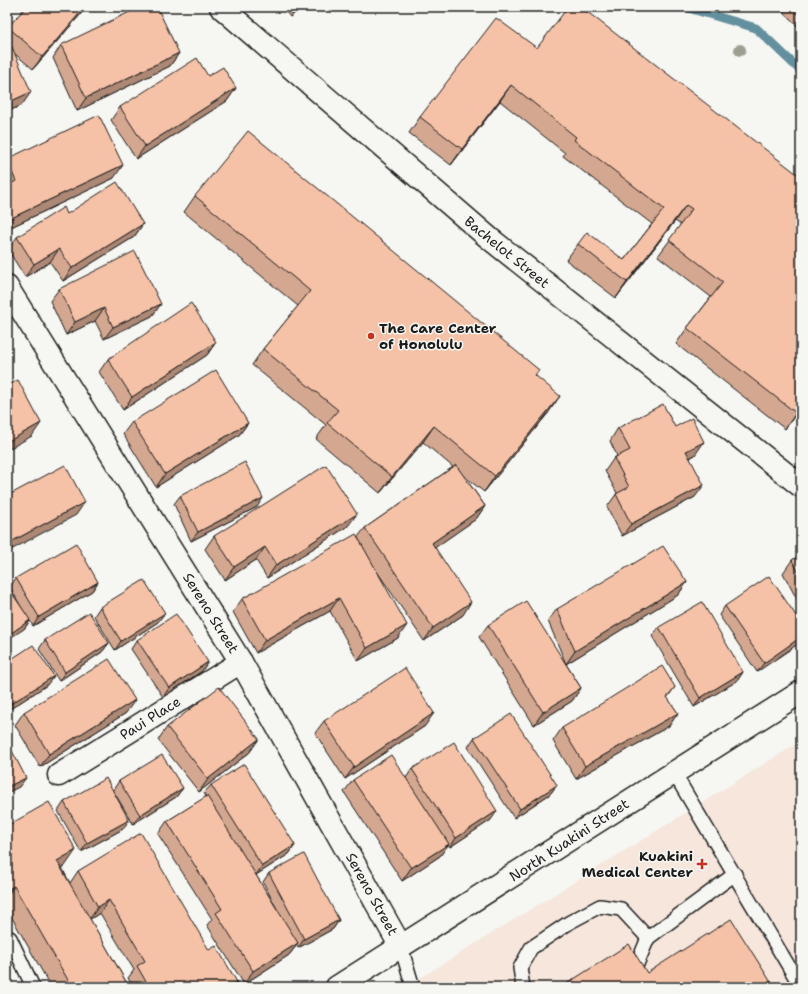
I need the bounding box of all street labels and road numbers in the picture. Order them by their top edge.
street label: Bachelot Street [461,212,553,292]
street label: Sereno Street [179,569,243,657]
street label: Paui Place [116,692,184,744]
street label: North Kuakini Street [506,795,632,885]
street label: Sereno Street [342,850,402,938]

